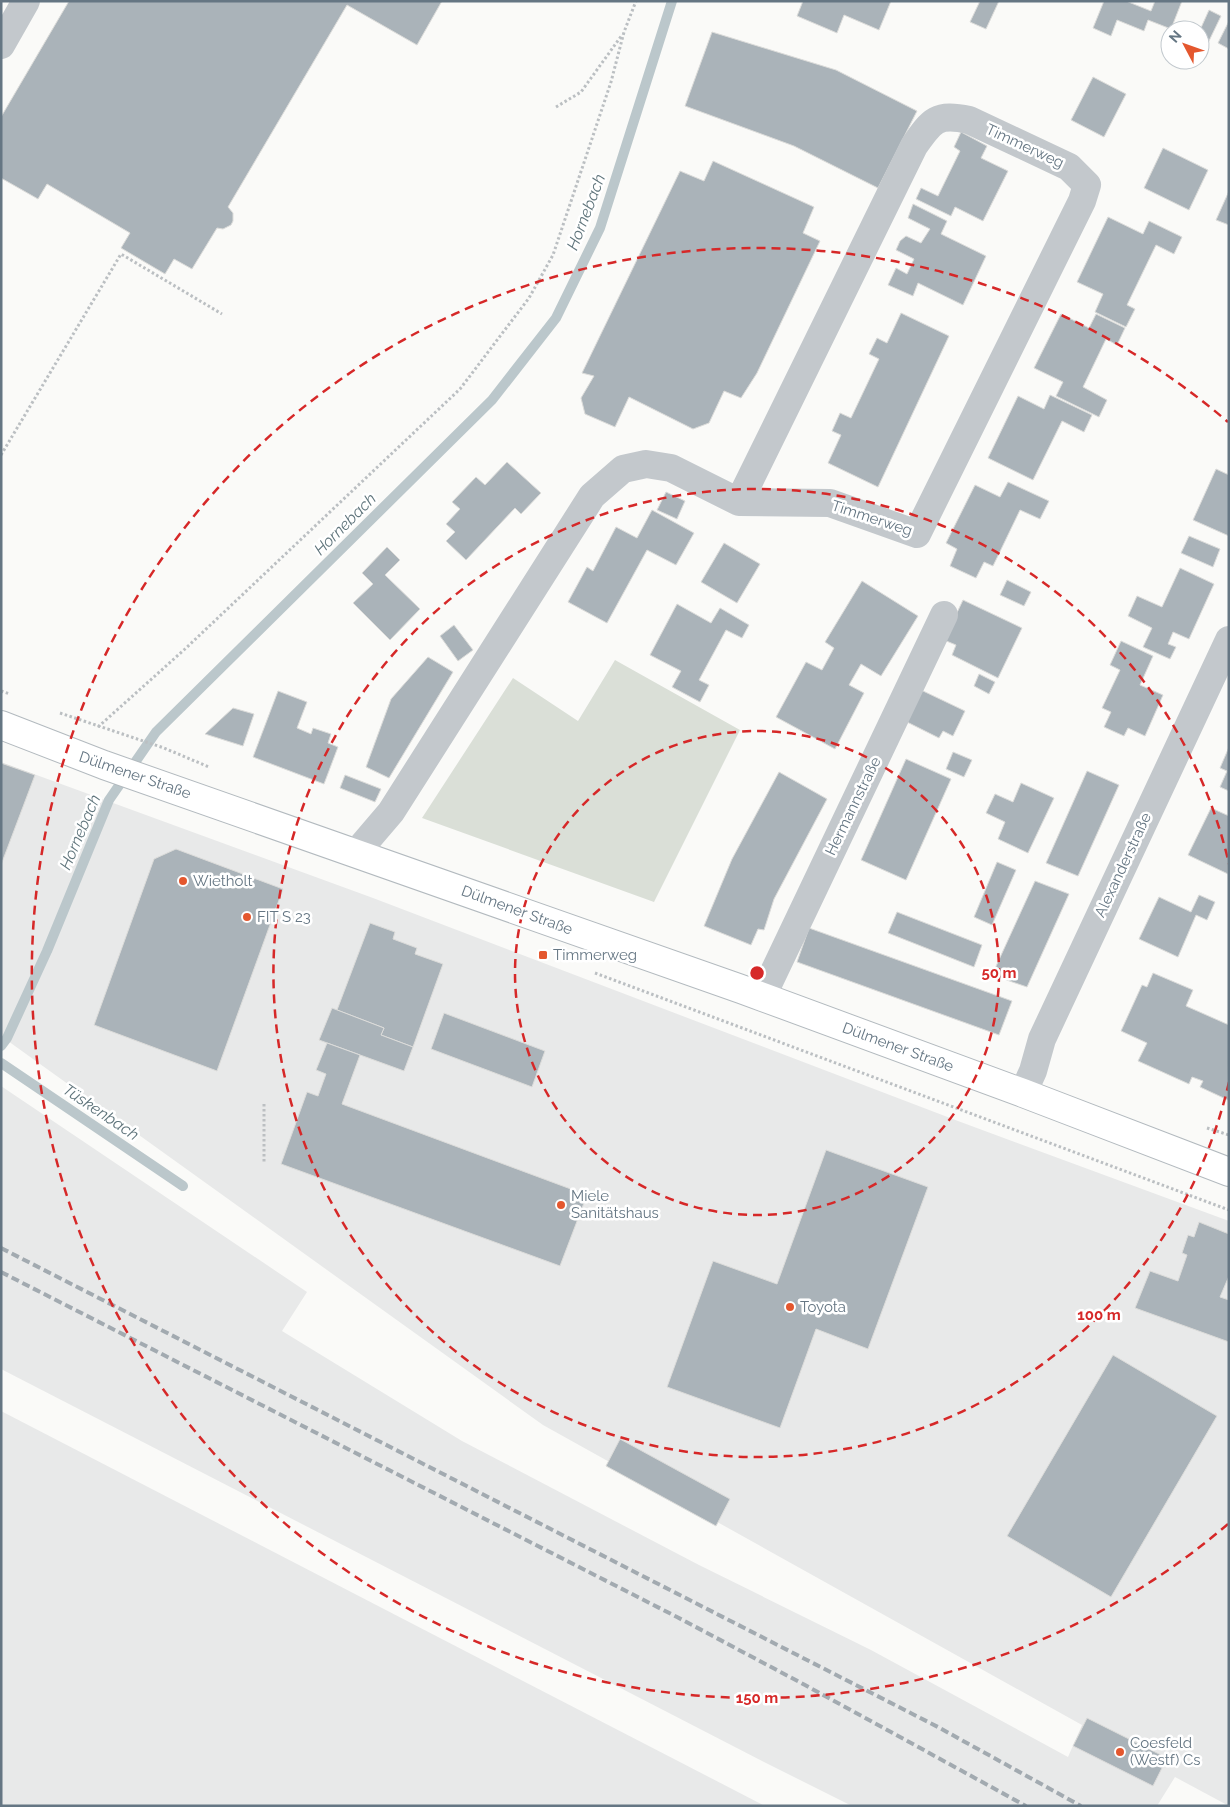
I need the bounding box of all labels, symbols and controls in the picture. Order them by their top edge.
north arrow [1160,20,1210,70]
text: N [1166,27,1185,46]
street label: Timmerweg [983,120,1067,172]
water label: Hornebach [563,171,609,253]
water label: Hornebach [310,489,380,559]
street label: Timmerweg [829,496,915,540]
street label: Dülmener Straße [77,747,193,803]
street label: Hermannstraße [821,754,885,858]
water label: Hornebach [56,792,104,872]
street label: Alexanderstraße [1091,810,1155,920]
place label: Wietholt [193,872,253,890]
marker: Wietholt [177,875,189,887]
street label: Dülmener Straße [459,882,575,939]
place label: FIT S 23 [257,908,311,926]
marker: FIT S 23 [241,911,253,923]
place label: Timmerweg [553,946,637,964]
marker: Timmerweg [537,949,549,961]
centre of rings [748,964,766,982]
text: 50 m [981,964,1017,982]
street label: Dülmener Straße [840,1019,956,1076]
water label: Tüskenbach [60,1080,142,1144]
place label: Miele Sanitätshaus [571,1187,659,1222]
marker: Miele Sanitätshaus [555,1199,567,1211]
place label: Toyota [800,1298,846,1316]
marker: Toyota [784,1301,796,1313]
text: 100 m [1077,1306,1121,1324]
text: 150 m [736,1689,778,1707]
place label: Coesfeld (Westf) Cs [1130,1734,1201,1769]
marker: Coesfeld (Westf) Cs [1114,1746,1126,1758]

